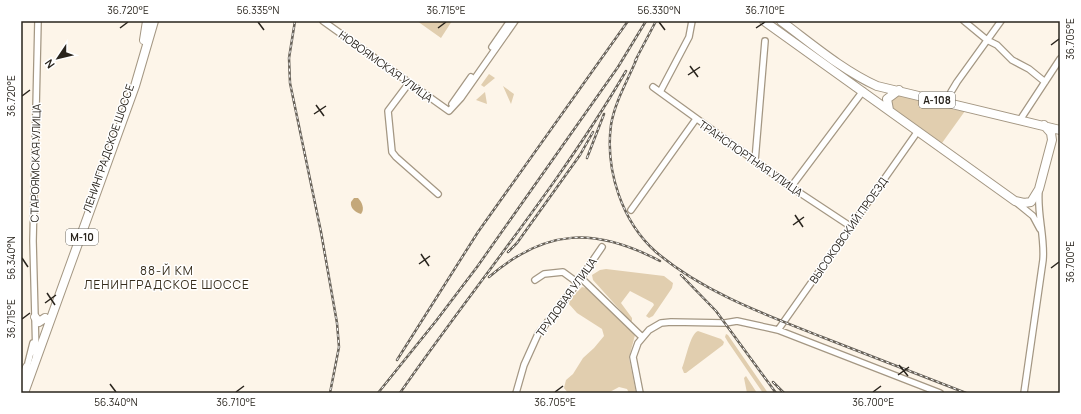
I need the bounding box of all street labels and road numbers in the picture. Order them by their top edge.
street label: НОВОЯМСКАЯ УЛИЦА [336,27,436,105]
street label: ЛЕНИНГРАДСКОЕ ШОССЕ [79,82,137,214]
road number: А-108 [919,92,955,108]
street label: СТАРОЯМСКАЯ УЛИЦА [26,104,44,222]
street label: ТРАНСПОРТНАЯ УЛИЦА [696,116,806,200]
street label: ВЫСОКОВСКИЙ ПРОЕЗД [806,174,890,286]
road number: М-10 [66,229,98,245]
street label: ТРУДОВАЯ УЛИЦА [532,254,600,340]

